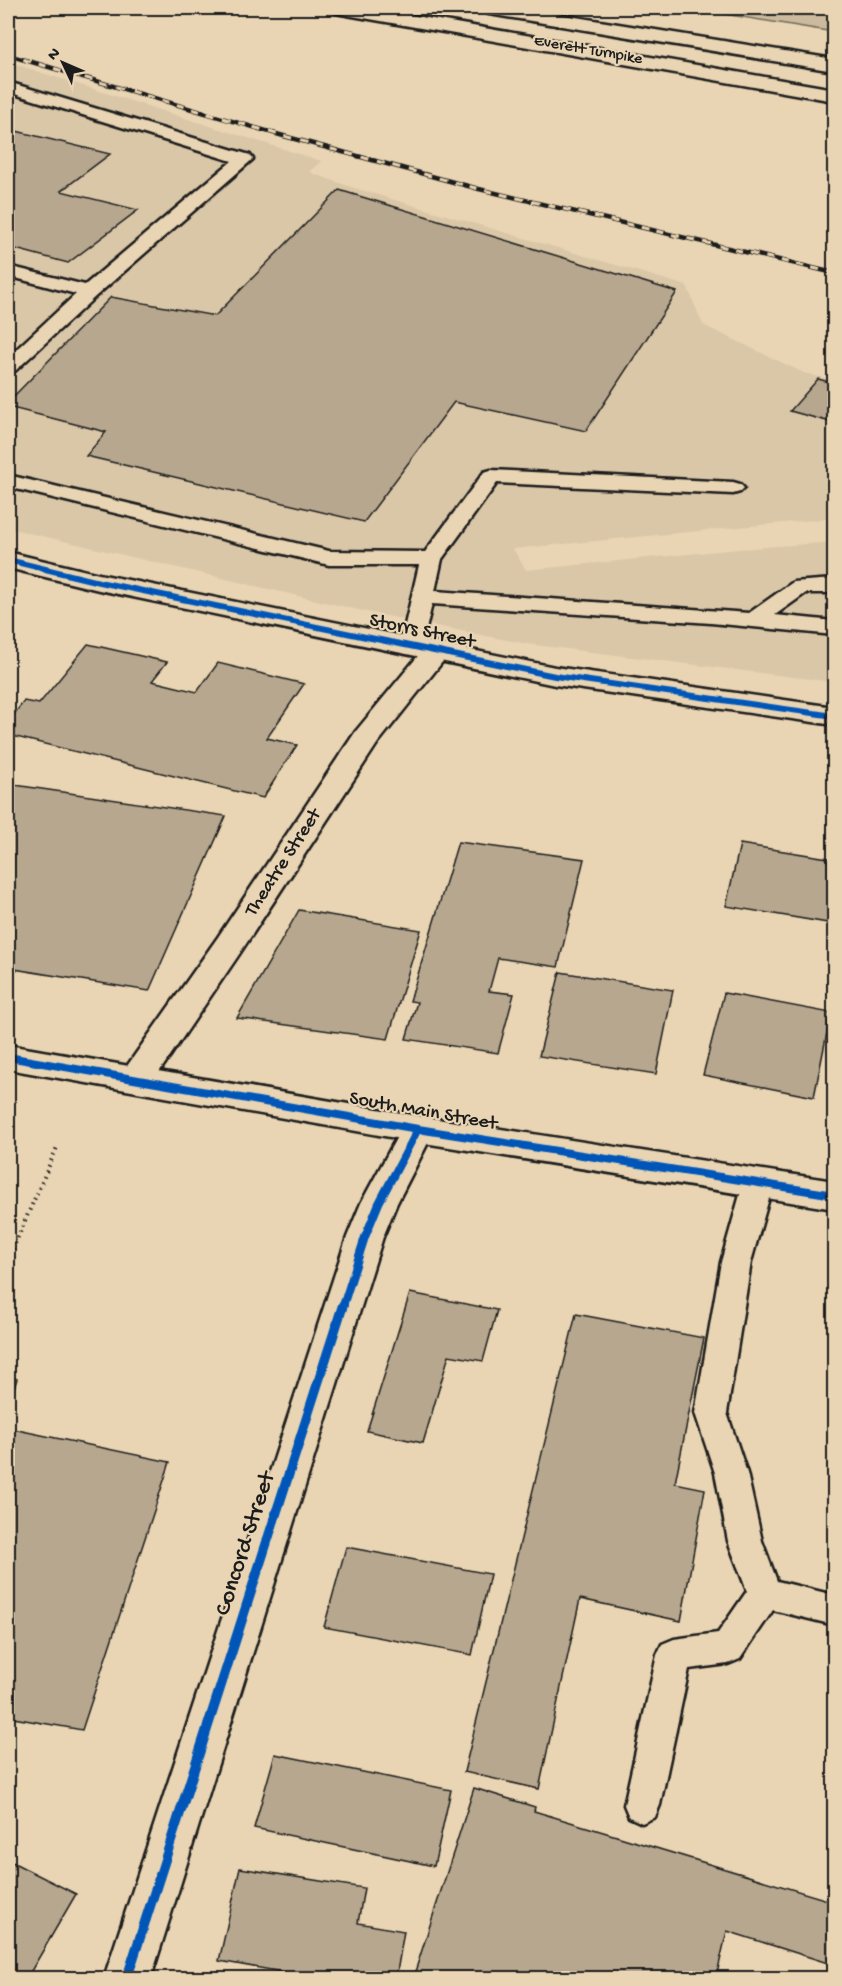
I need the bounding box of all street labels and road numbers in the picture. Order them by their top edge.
street label: Everett Turnpike [532,32,644,70]
street label: Storrs Street [367,610,479,655]
street label: Theatre Street [240,803,328,922]
street label: South Main Street [347,1088,500,1137]
street label: Concord Street [209,1466,284,1620]

